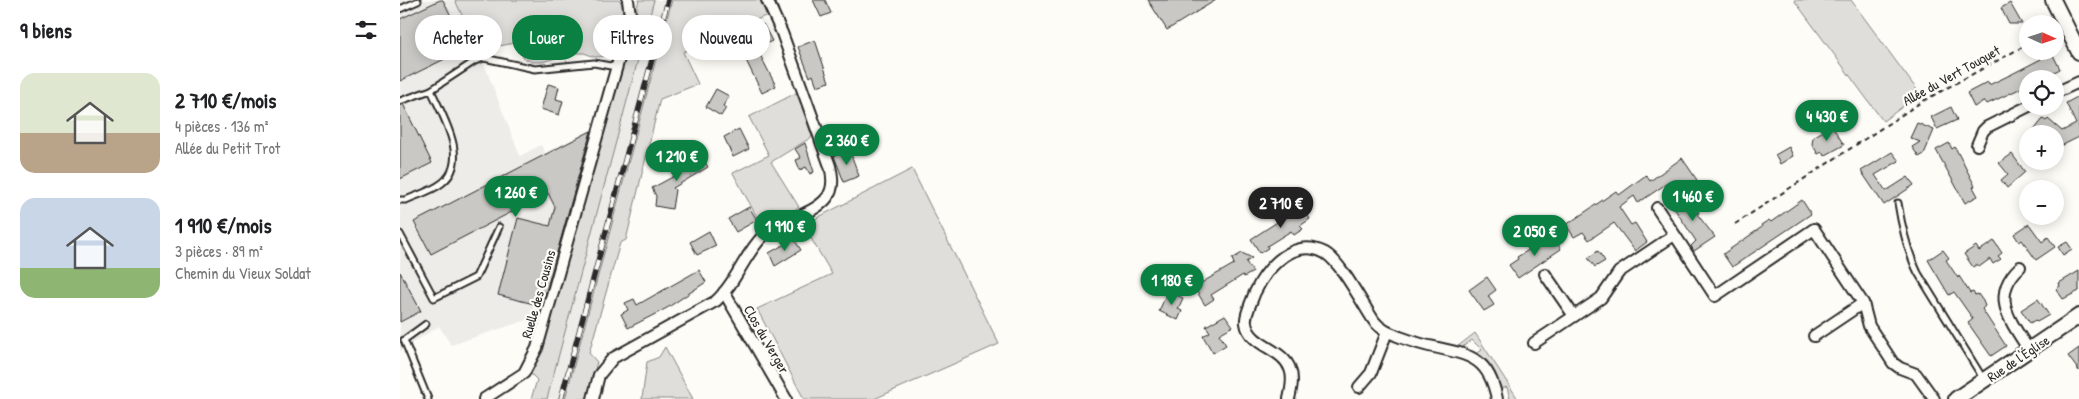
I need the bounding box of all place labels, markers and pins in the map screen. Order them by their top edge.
pin: 4 430 € [1781,100,1873,142]
pin: 2 360 € [801,124,893,166]
pin: 1 210 € [631,140,723,182]
pin: 1 260 € [470,176,562,218]
pin: 1 460 € [1647,180,1739,222]
pin: 2 710 € [1235,186,1327,229]
pin: 1 910 € [739,210,831,252]
pin: 2 050 € [1489,214,1581,257]
pin: 1 180 € [1126,264,1218,306]

